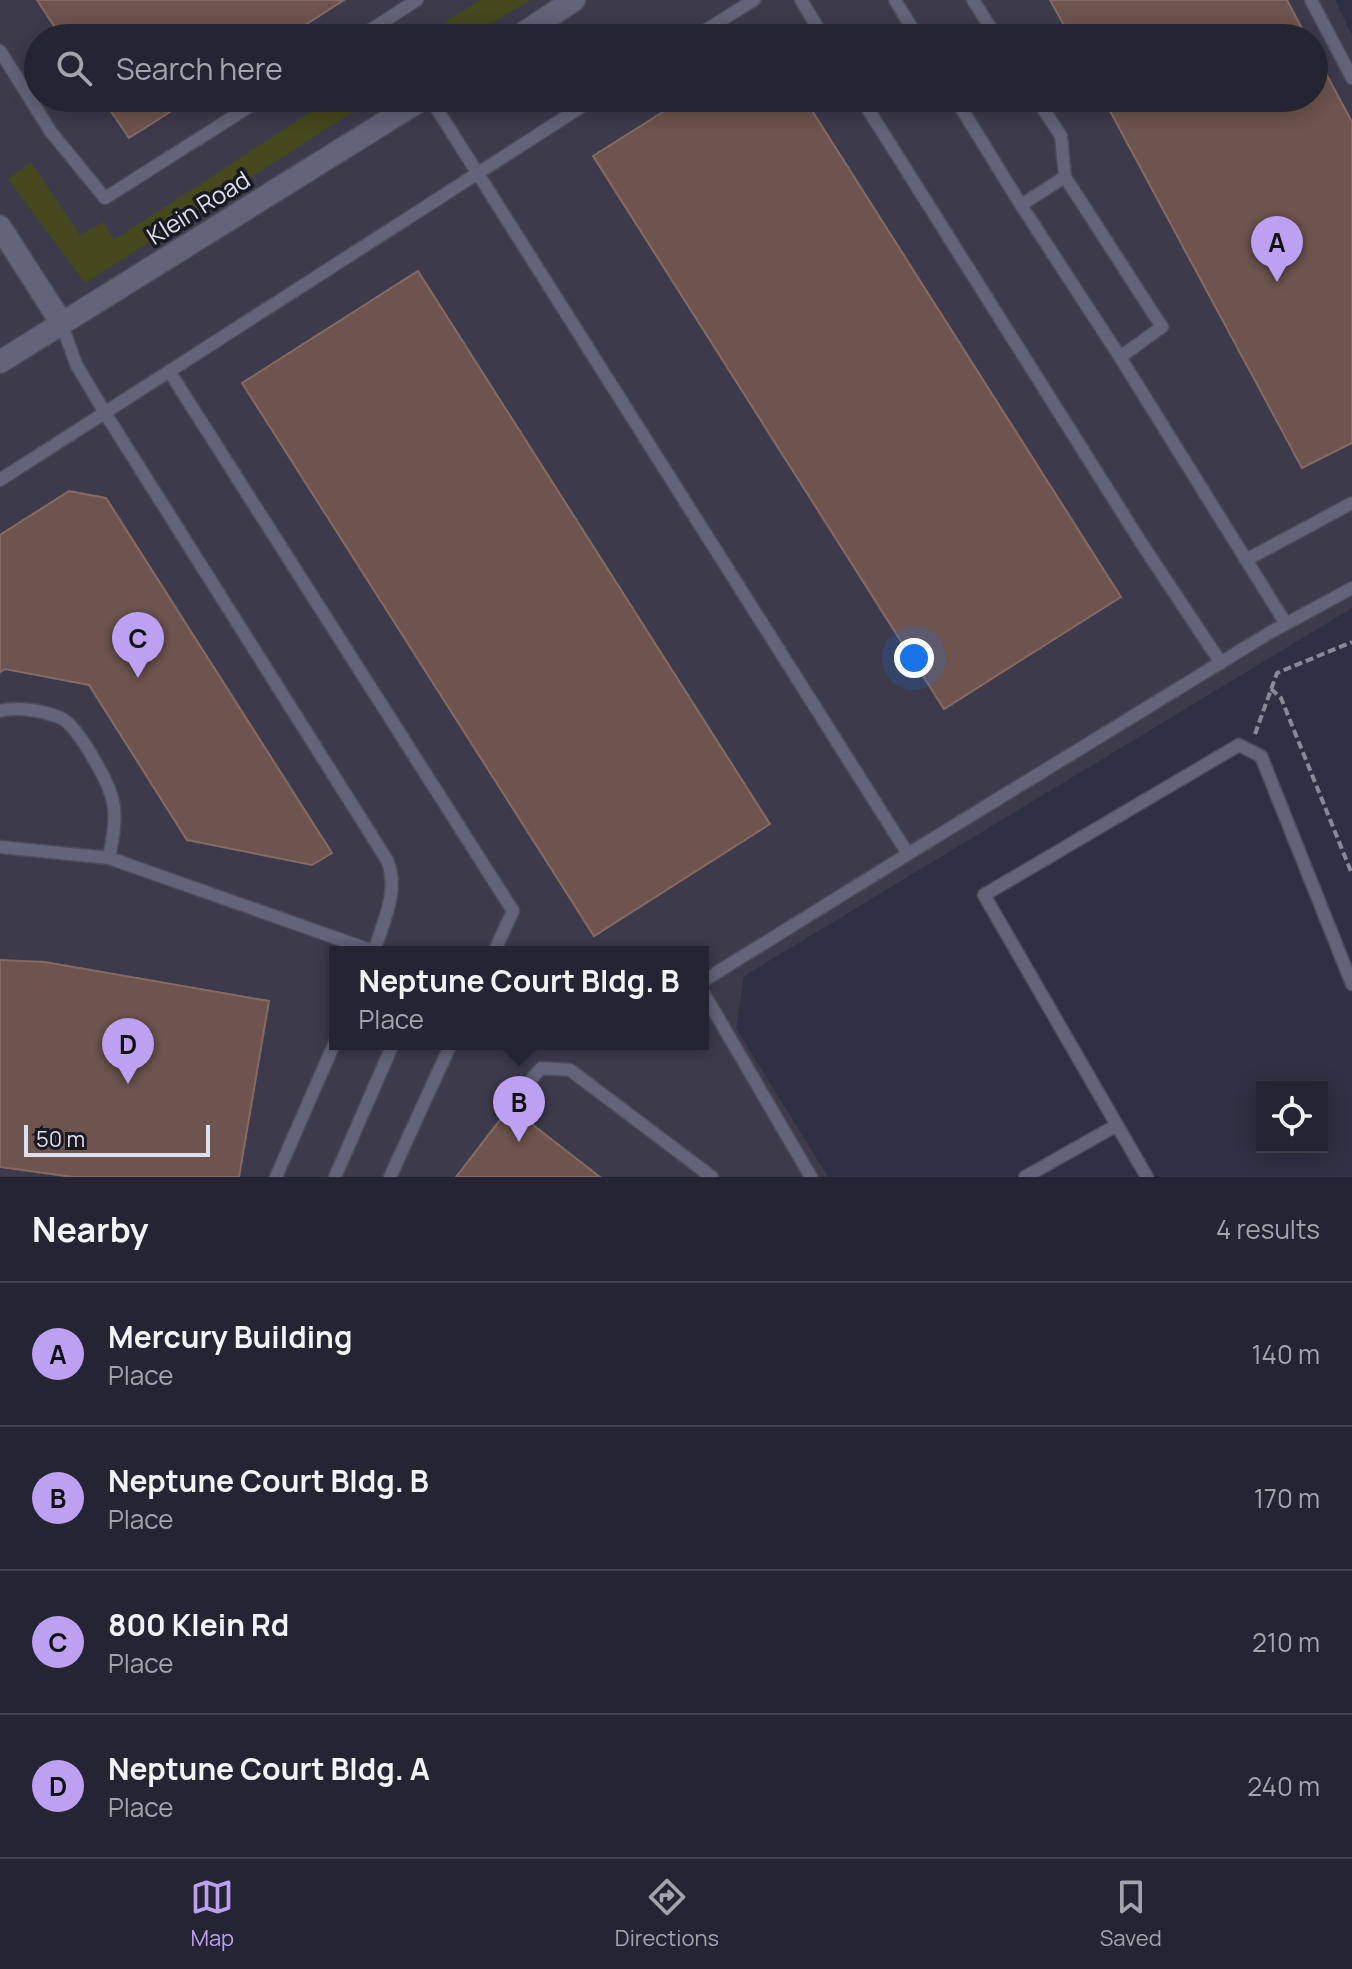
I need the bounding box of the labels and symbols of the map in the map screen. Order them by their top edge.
street label: Klein Road [140,162,256,252]
pin: A [1251,216,1303,282]
pin: C [112,612,164,678]
your location [894,638,934,678]
pin: D [102,1018,154,1084]
pin: B [493,1076,545,1142]
scale bar [24,1121,210,1157]

